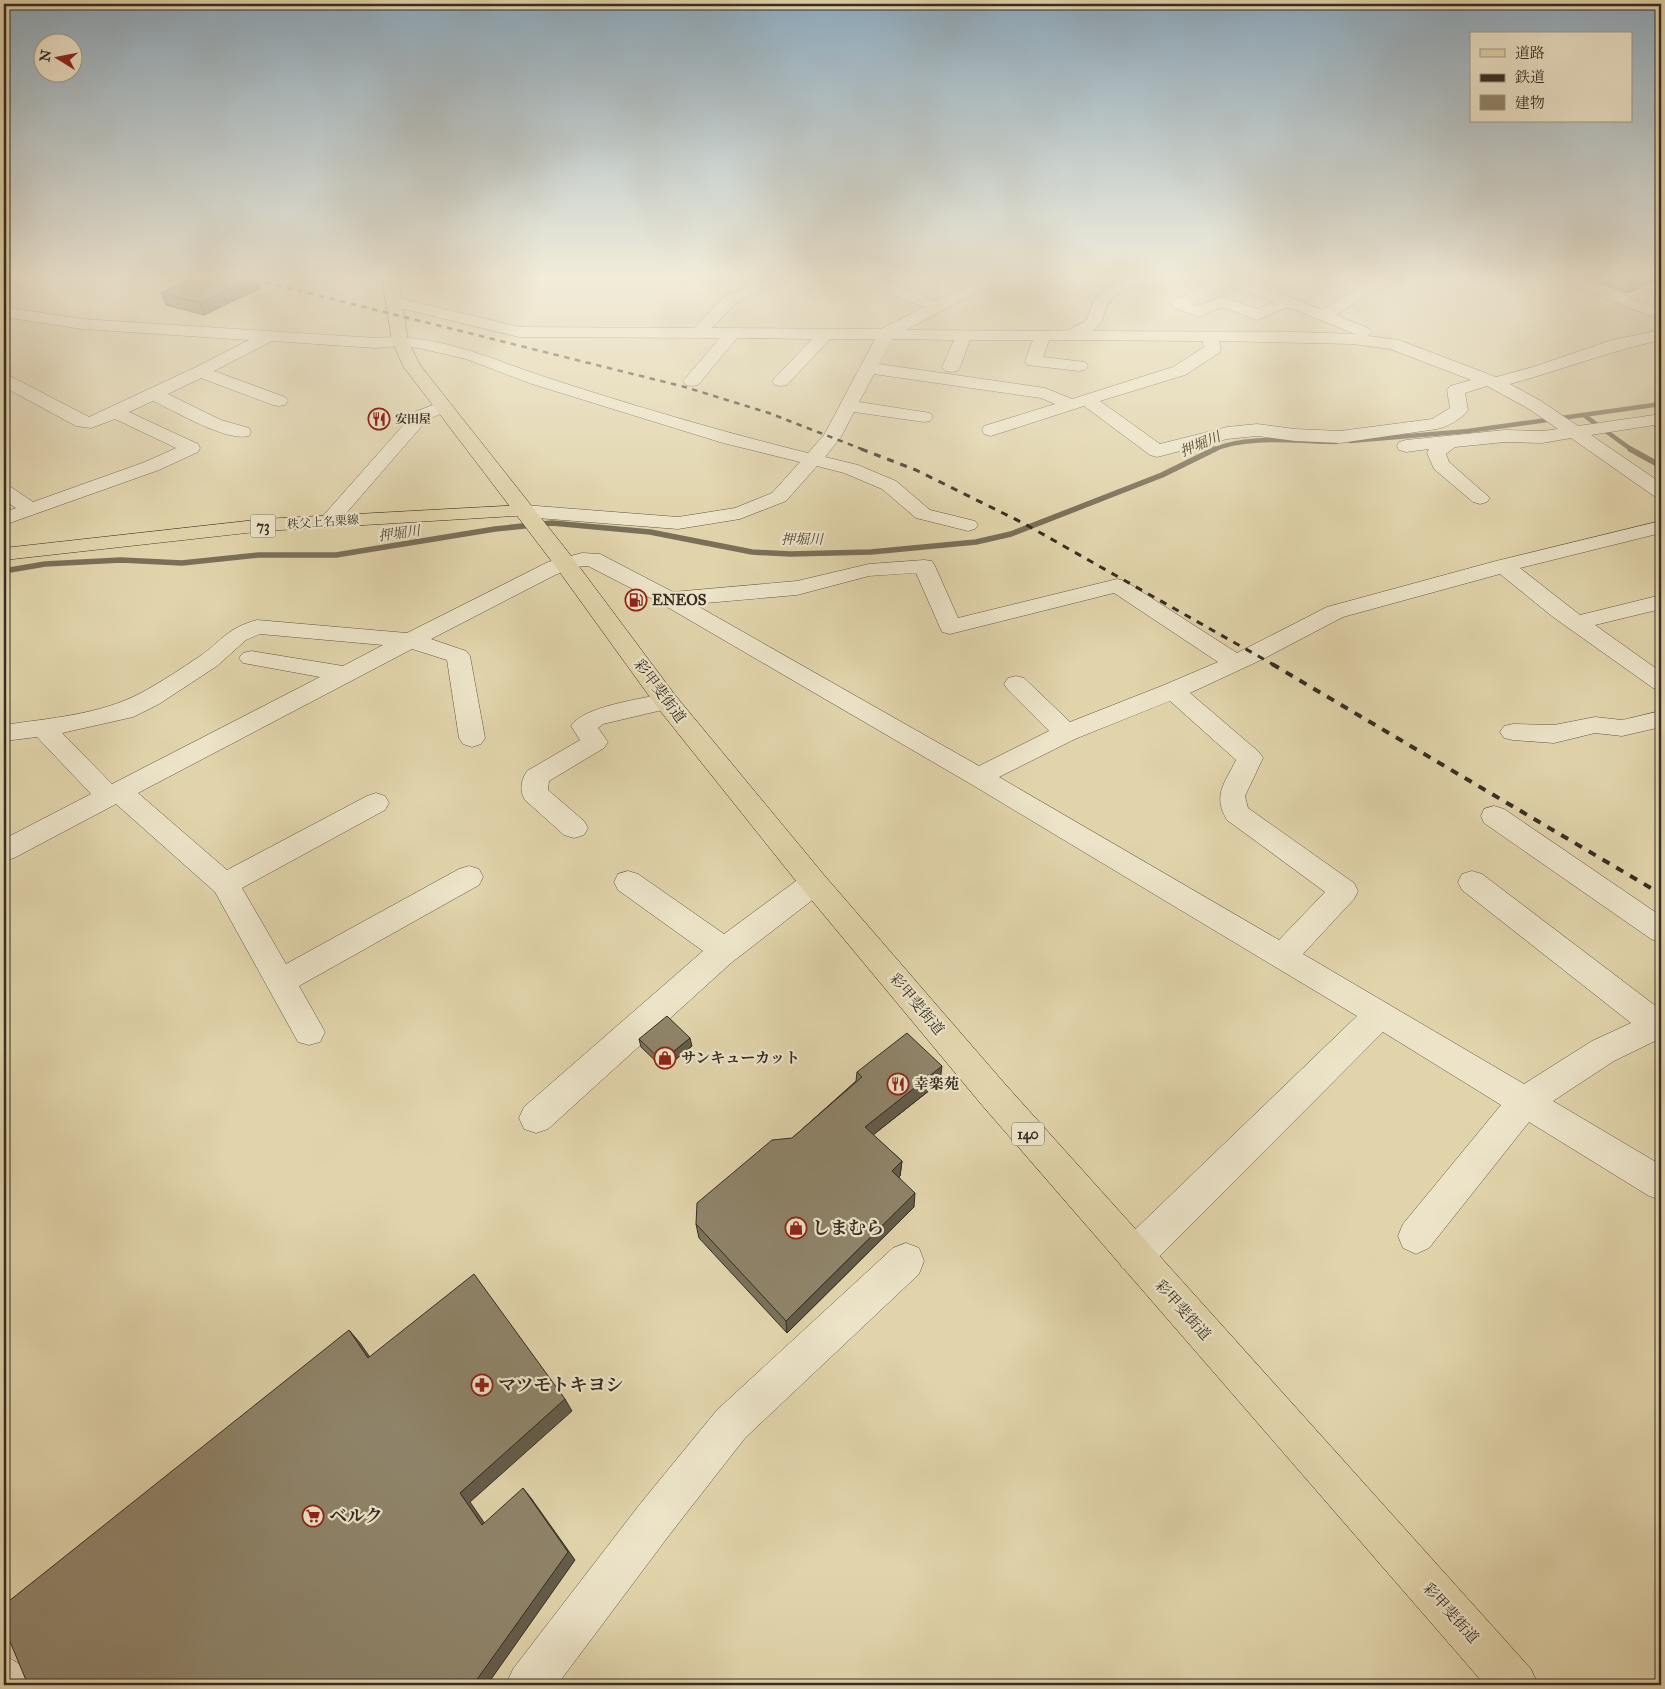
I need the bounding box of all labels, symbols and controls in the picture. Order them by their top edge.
north arrow [32,32,82,82]
legend [1470,32,1632,122]
text: 道路 [1515,44,1545,62]
text: N [36,48,55,63]
text: 鉄道 [1515,68,1545,86]
text: 建物 [1515,94,1545,112]
restaurant icon: 安田屋 [367,407,391,431]
place label: 安田屋 [395,412,431,426]
water label: 押堀川 [1178,428,1225,460]
street label: 秩父上名栗線 [287,513,359,531]
road number: 73 [250,514,276,538]
water label: 押堀川 [377,522,423,545]
water label: 押堀川 [781,531,825,548]
fuel station icon: ENEOS [624,588,648,612]
place label: ENEOS [652,591,707,609]
street label: 彩甲斐街道 [630,656,690,726]
street label: 彩甲斐街道 [886,969,948,1039]
shop icon: サンキューカット [653,1046,677,1070]
place label: サンキューカット [681,1049,800,1067]
restaurant icon: 幸楽苑 [886,1072,910,1096]
place label: 幸楽苑 [914,1075,959,1093]
road number: 140 [1012,1122,1044,1146]
shop icon: しまむら [784,1216,808,1240]
place label: しまむら [812,1217,884,1239]
street label: 彩甲斐街道 [1151,1276,1215,1344]
pharmacy icon: マツモトキヨシ [470,1373,494,1397]
place label: マツモトキヨシ [498,1374,623,1396]
supermarket icon: ベルク [301,1504,325,1528]
place label: ベルク [329,1505,383,1527]
street label: 彩甲斐街道 [1419,1579,1483,1647]

